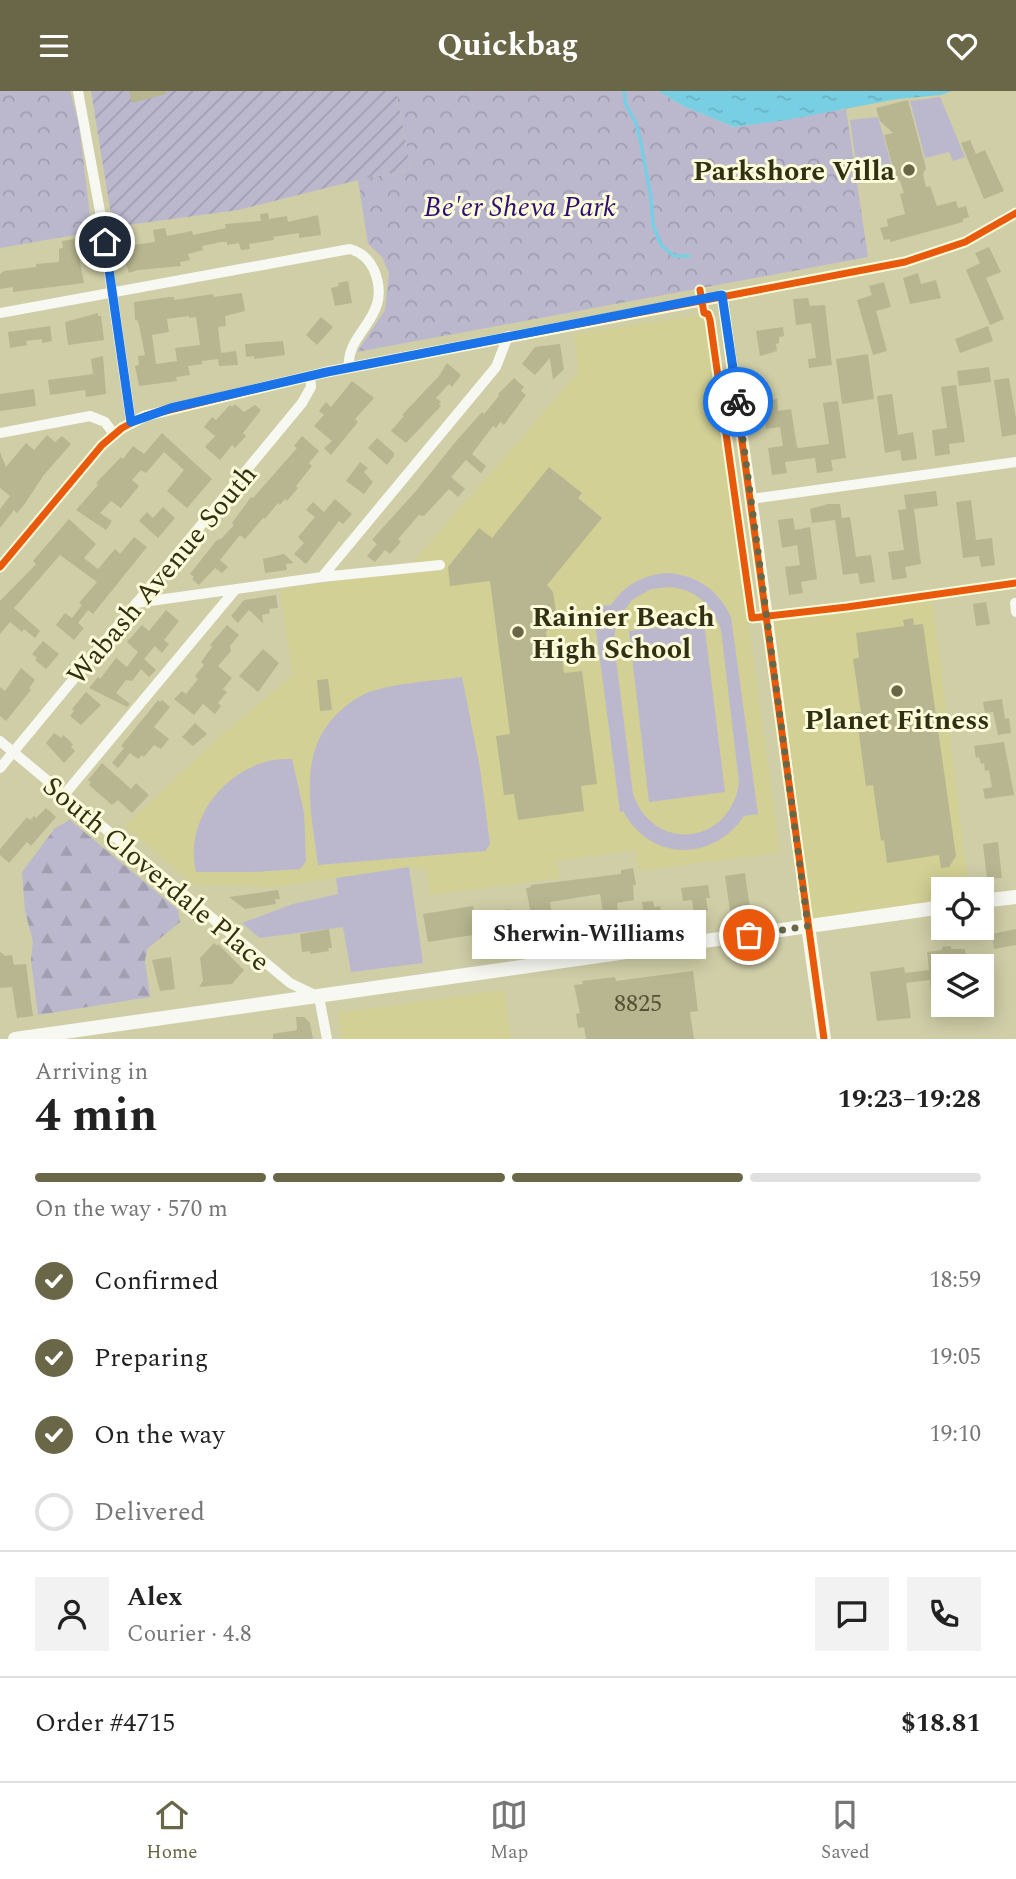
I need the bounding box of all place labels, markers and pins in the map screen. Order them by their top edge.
place label: Parkshore Villa [693,150,896,193]
marker: Parkshore Villa [901,162,917,178]
pin [75,212,135,272]
place label: Rainier Beach High School [532,596,715,671]
marker: Rainier Beach High School [510,624,526,640]
marker: Planet Fitness [889,683,905,699]
place label: Planet Fitness [805,699,989,742]
pin [719,905,779,965]
callout: Sherwin-Williams [472,911,707,959]

